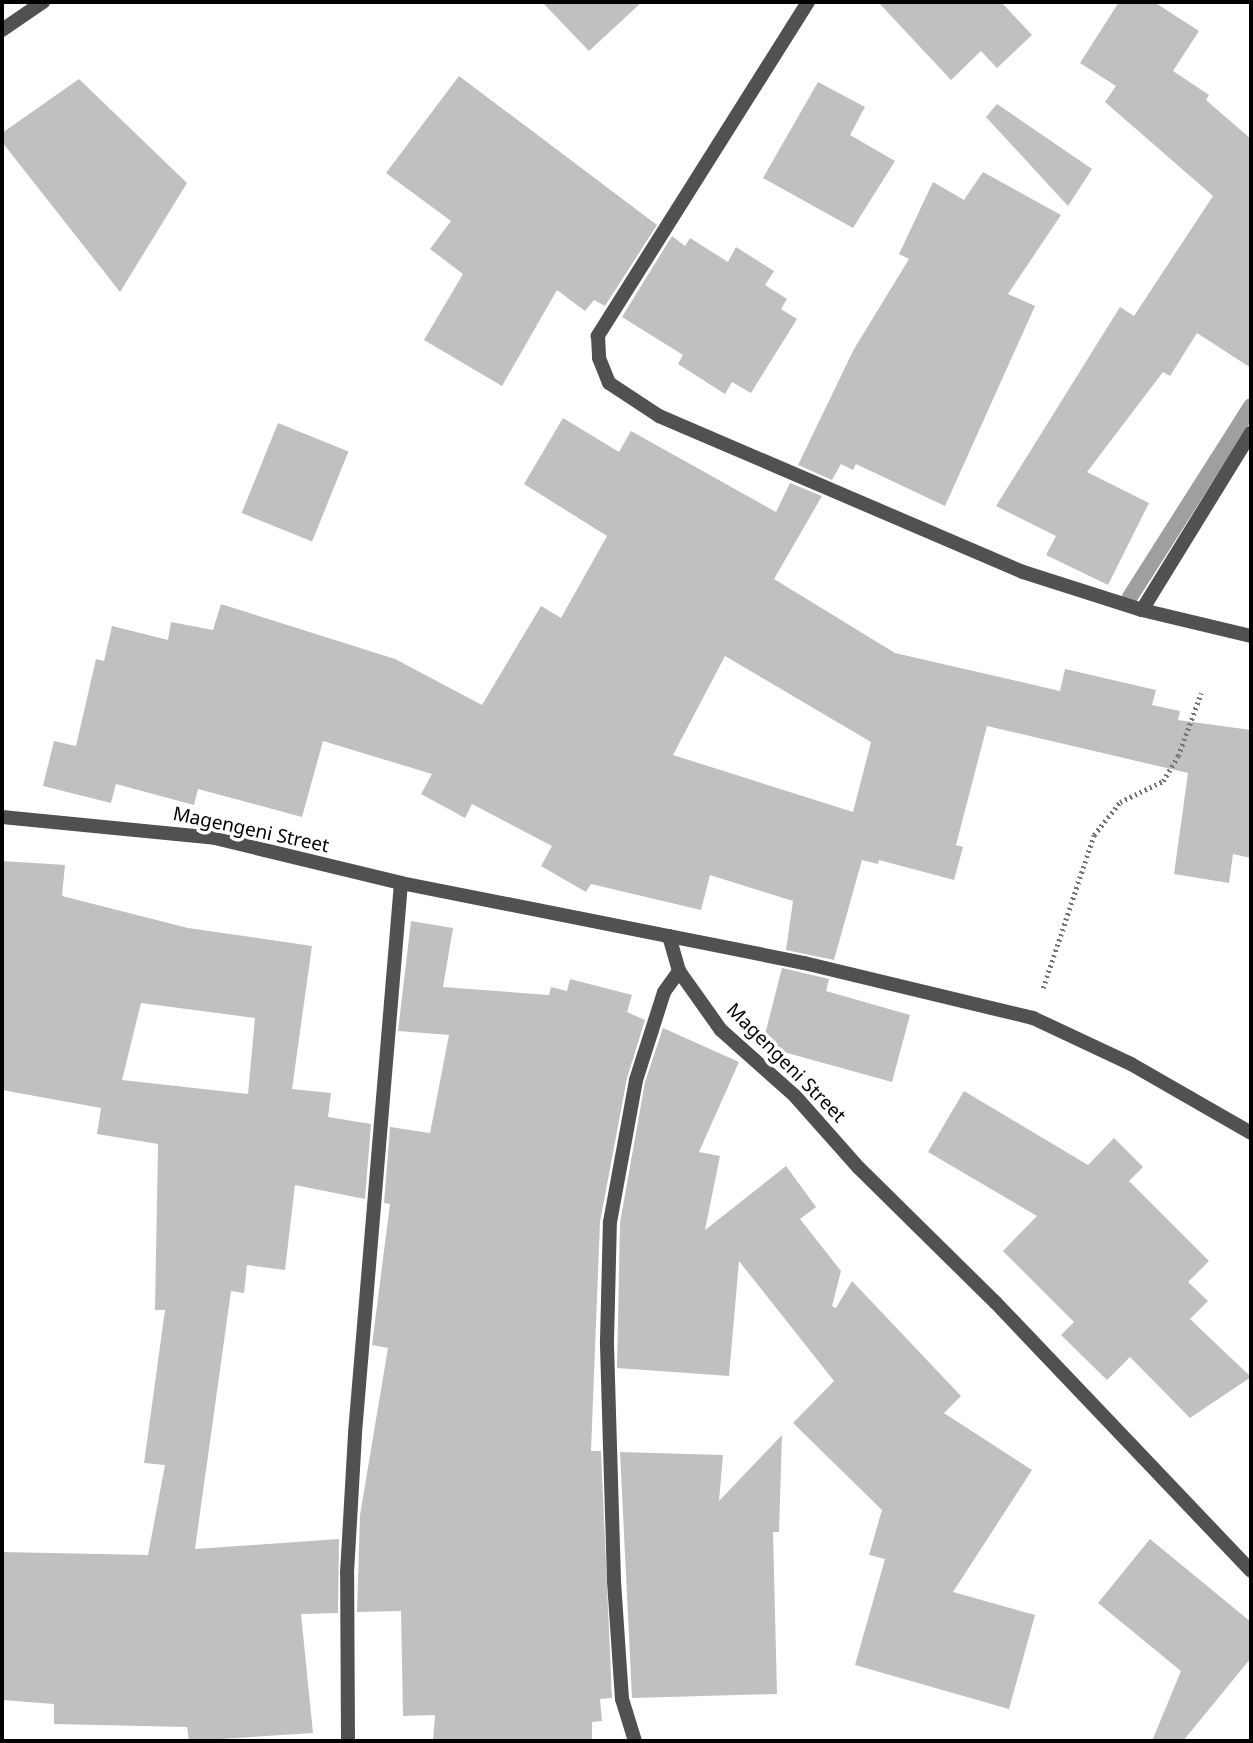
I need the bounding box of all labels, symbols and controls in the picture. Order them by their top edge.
street label: Magengeni Street [171,802,331,858]
street label: Magengeni Street [722,999,850,1127]

